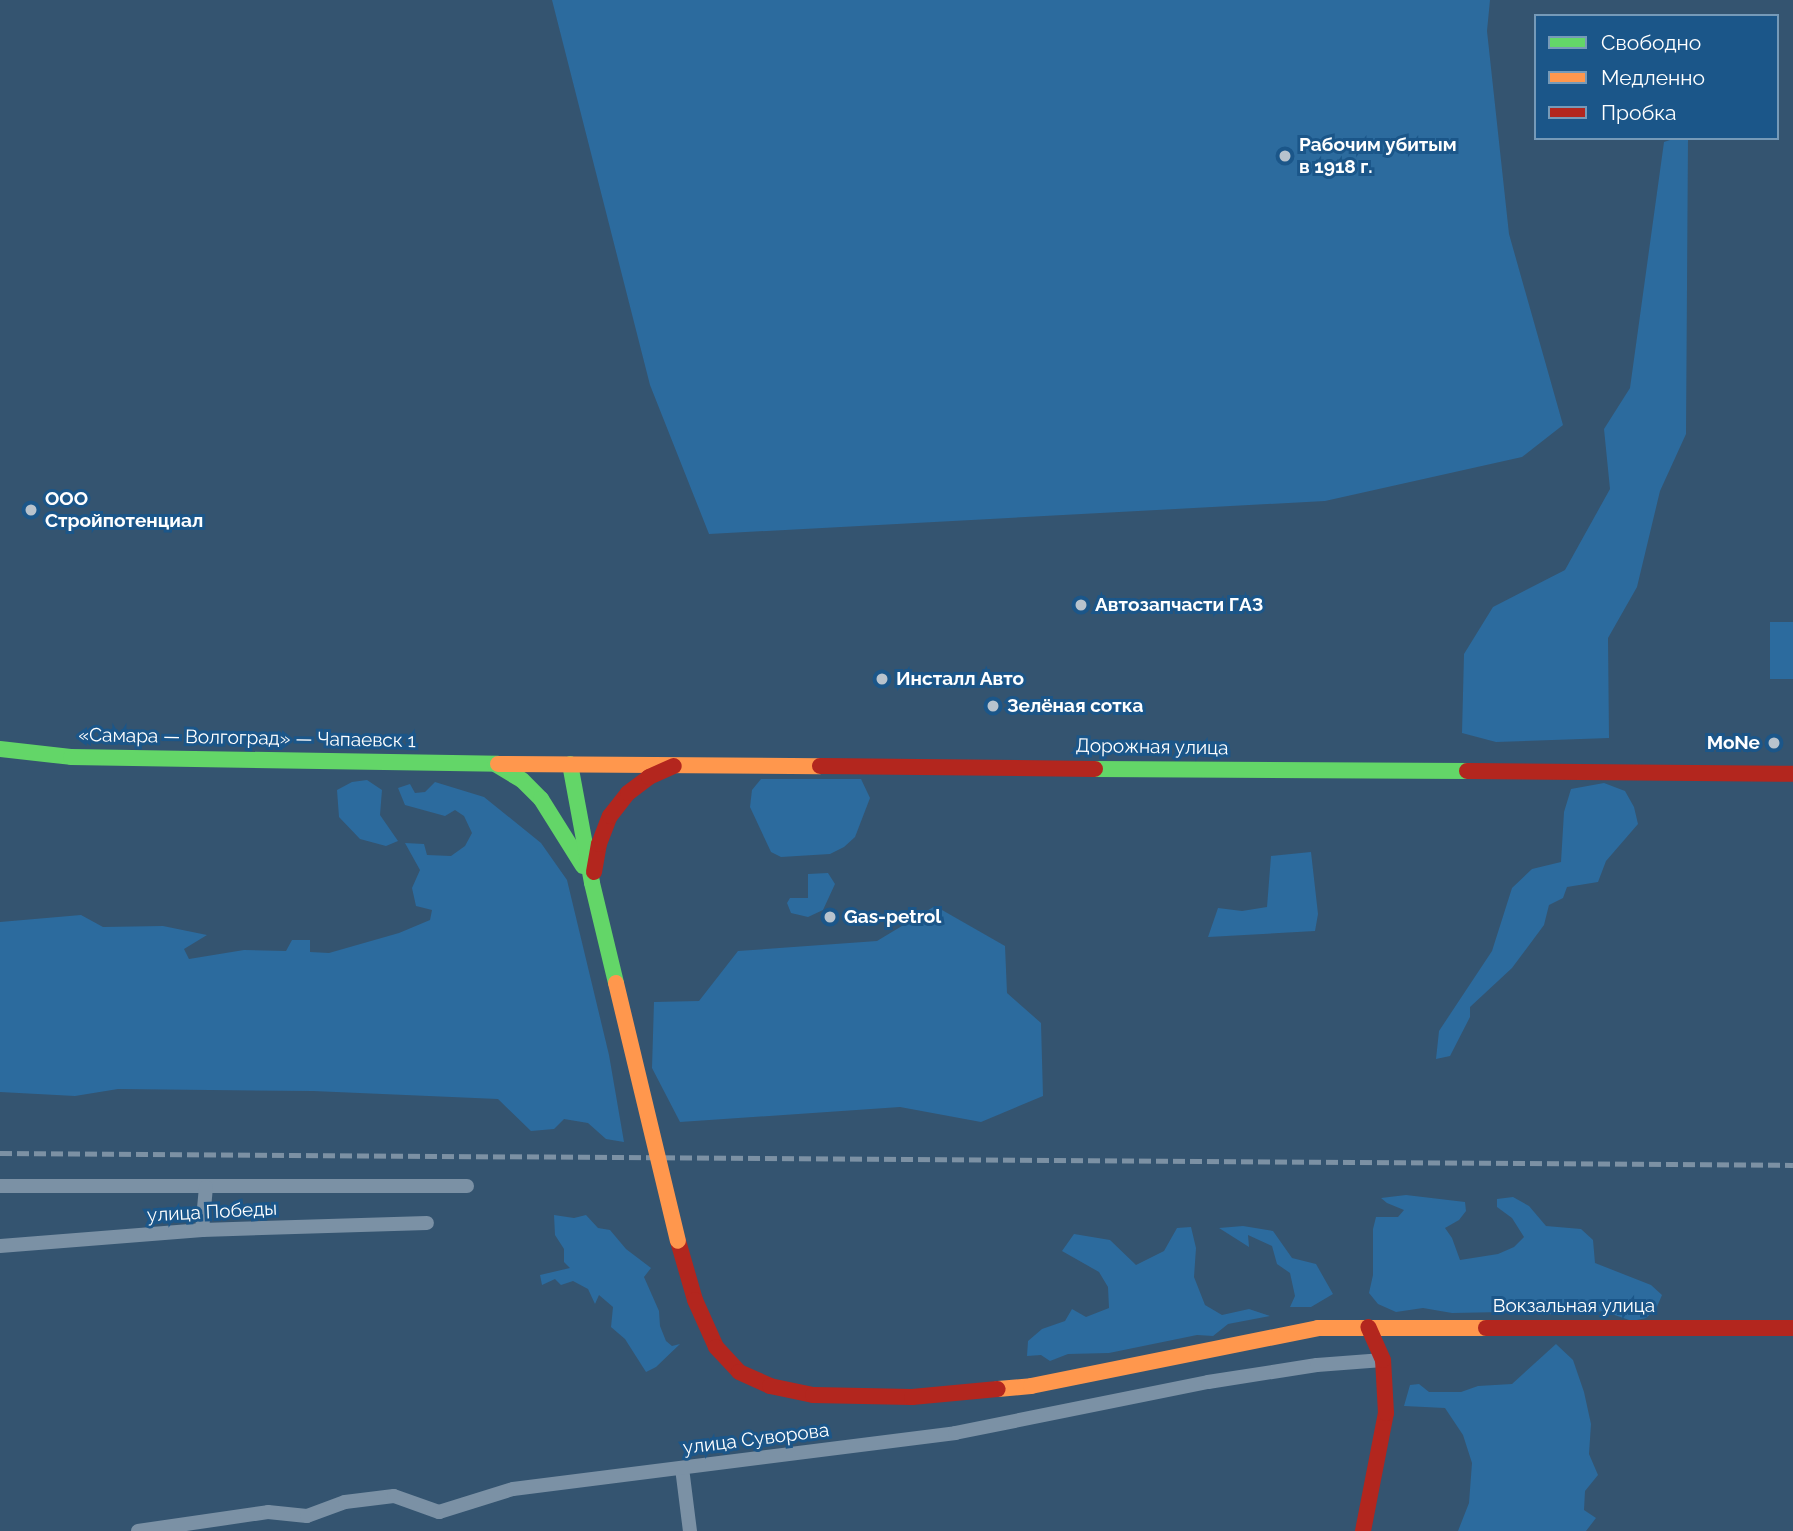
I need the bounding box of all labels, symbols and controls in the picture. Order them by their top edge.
legend [1534,14,1779,140]
text: Свободно [1601,30,1701,55]
text: Медленно [1601,65,1705,90]
text: Пробка [1601,100,1677,125]
place label: Рабочим убитым в 1918 г. [1299,134,1457,178]
marker: Рабочим убитым в 1918 г. [1277,148,1293,164]
place label: ООО Стройпотенциал [45,488,203,532]
marker: ООО Стройпотенциал [23,502,39,518]
place label: Автозапчасти ГАЗ [1095,594,1263,616]
marker: Автозапчасти ГАЗ [1073,597,1089,613]
place label: Инсталл Авто [896,668,1025,690]
marker: Инсталл Авто [874,671,890,687]
place label: Зелёная сотка [1007,695,1143,717]
marker: Зелёная сотка [985,698,1001,714]
street label: «Самара — Волгоград» — Чапаевск 1 [78,724,416,752]
place label: MoNe [1707,732,1760,754]
street label: Дорожная улица [1075,734,1229,760]
marker: MoNe [1766,735,1782,751]
place label: Gas-petrol [844,906,941,928]
marker: Gas-petrol [822,909,838,925]
street label: улица Победы [146,1197,278,1227]
street label: Вокзальная улица [1493,1295,1655,1317]
street label: улица Суворова [682,1419,830,1459]

